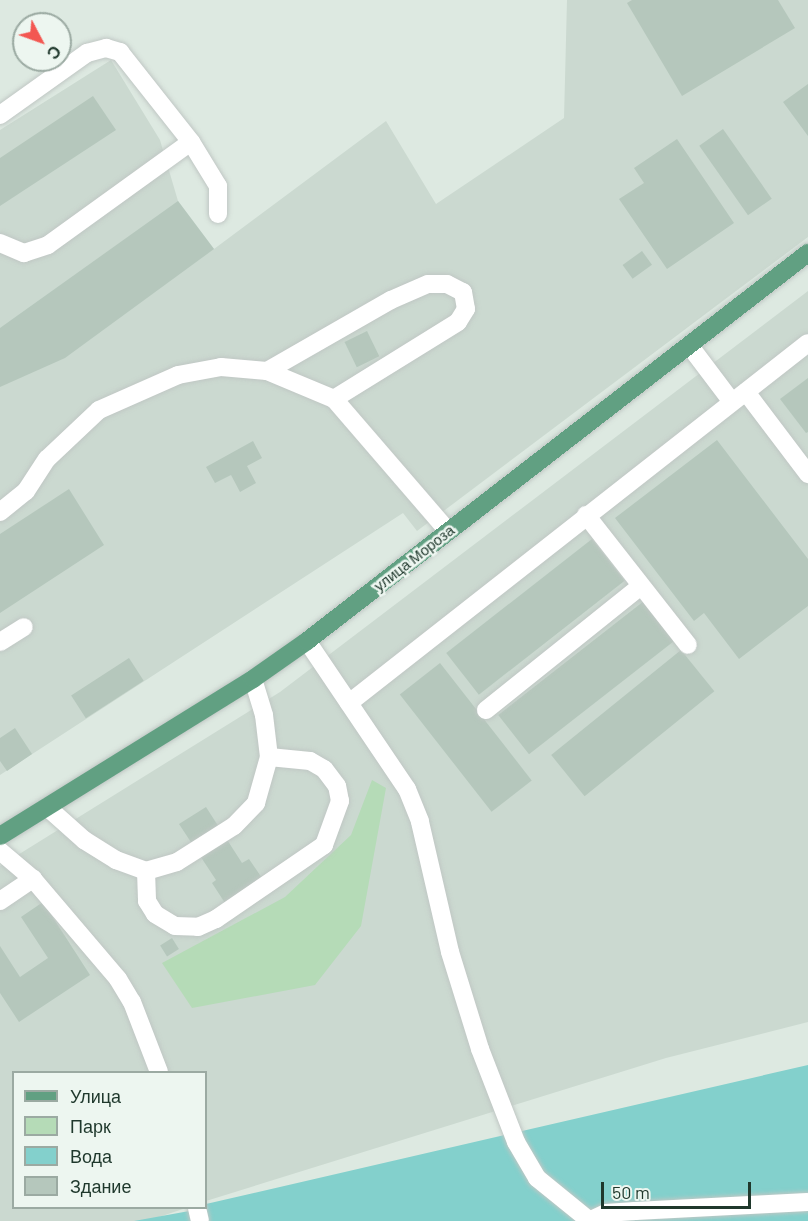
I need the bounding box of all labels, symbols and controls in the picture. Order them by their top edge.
north arrow [12,12,72,72]
text: С [43,42,65,63]
street label: улица Мороза [370,521,458,595]
legend [12,1071,207,1209]
text: Улица [70,1085,121,1107]
text: Парк [70,1115,111,1137]
text: Вода [70,1145,112,1167]
scale bar [604,1170,754,1208]
text: Здание [70,1175,131,1197]
text: 50 m [612,1181,650,1203]

